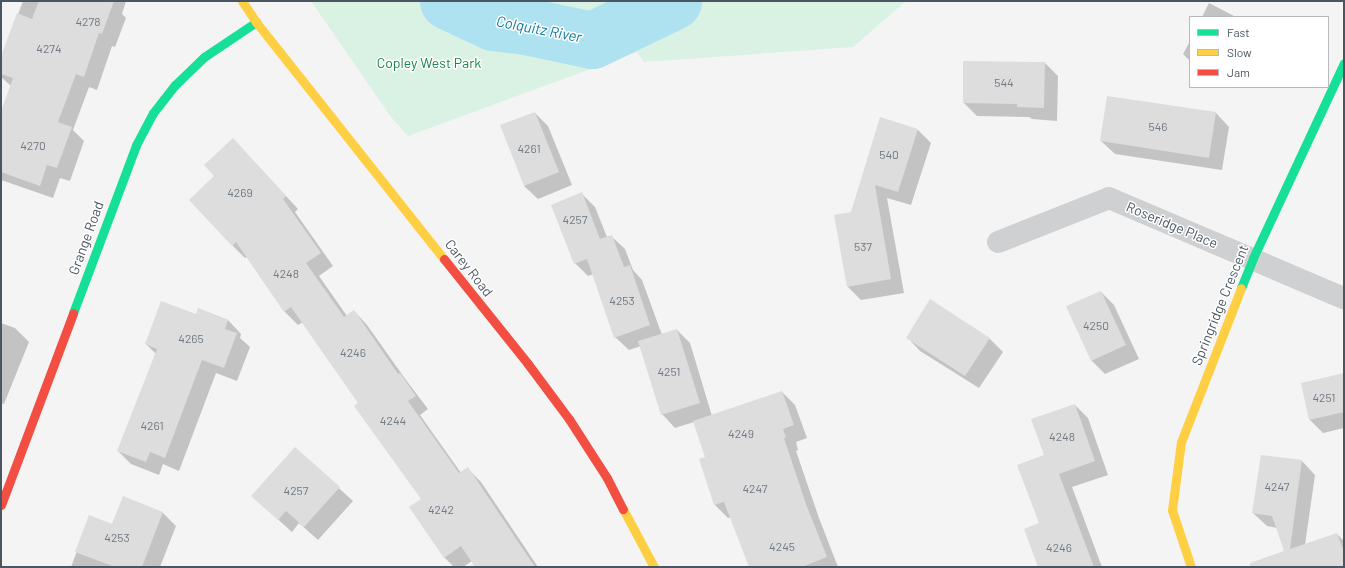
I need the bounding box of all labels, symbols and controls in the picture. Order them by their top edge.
water label: Colquitz River [495,12,583,46]
house number: 4278 [76,15,100,29]
legend [1189,16,1329,88]
text: Fast [1227,25,1250,39]
house number: 4274 [36,42,62,56]
text: Slow [1227,45,1252,59]
park label: Copley West Park [377,55,481,71]
text: Jam [1227,65,1250,79]
house number: 544 [994,76,1014,90]
house number: 546 [1149,120,1167,134]
house number: 4270 [20,139,46,153]
house number: 4261 [517,142,541,156]
house number: 540 [879,148,899,162]
house number: 4269 [227,186,253,200]
street label: Roseridge Place [1124,198,1220,252]
street label: Grange Road [65,199,107,277]
house number: 4257 [563,213,587,227]
street label: Carey Road [441,236,497,300]
house number: 537 [854,240,872,254]
street label: Springridge Crescent [1188,242,1252,368]
house number: 4248 [273,267,299,281]
house number: 4253 [609,294,635,308]
house number: 4250 [1083,319,1109,333]
house number: 4265 [178,332,204,346]
house number: 4246 [340,346,366,360]
house number: 4251 [657,365,681,379]
house number: 4251 [1312,391,1336,405]
house number: 4244 [380,414,406,428]
house number: 4261 [140,419,164,433]
house number: 4249 [728,427,754,441]
house number: 4248 [1049,430,1075,444]
house number: 4247 [1265,480,1289,494]
house number: 4247 [743,482,767,496]
house number: 4257 [284,484,308,498]
house number: 4242 [428,503,454,517]
house number: 4253 [104,531,130,545]
house number: 4245 [769,540,795,554]
house number: 4246 [1046,541,1072,555]

